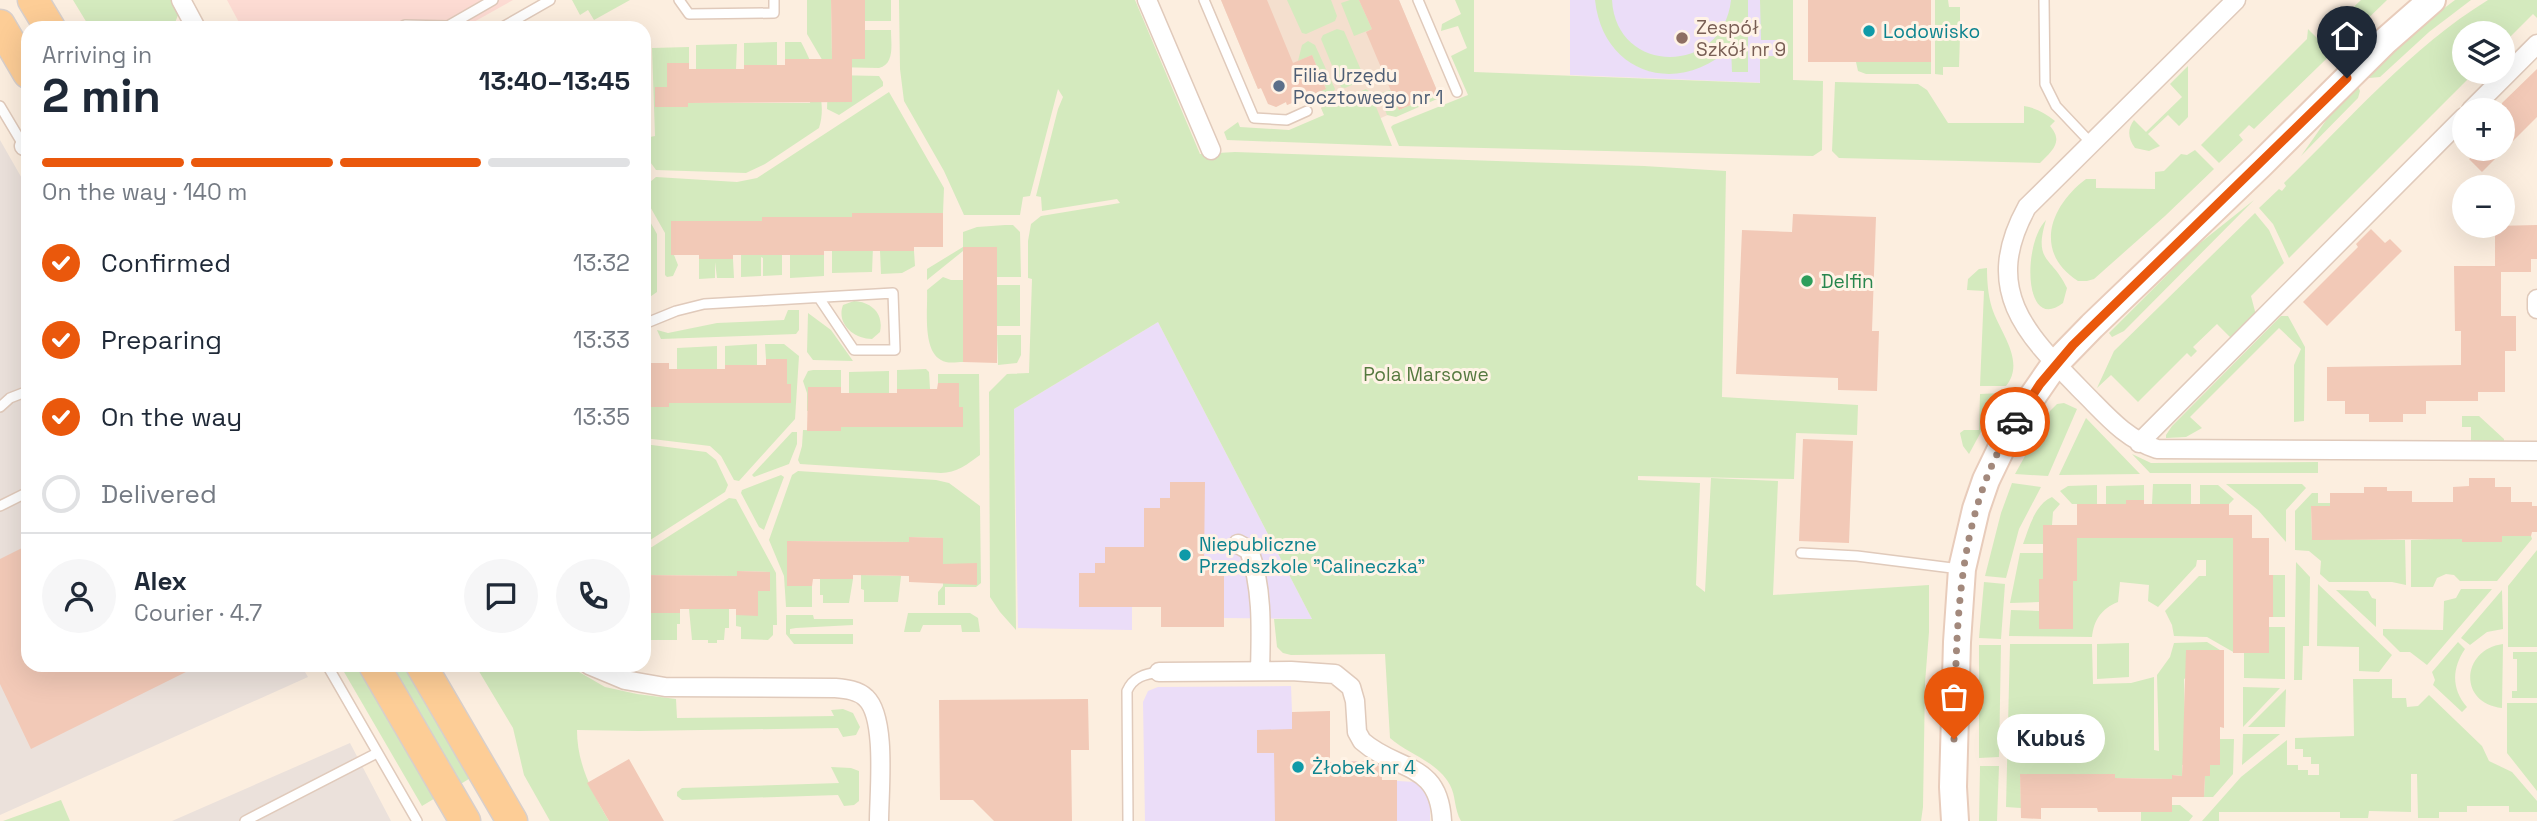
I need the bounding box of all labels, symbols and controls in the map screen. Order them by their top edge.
pin [2317,6,2377,78]
place label: Zespół Szkół nr 9 [1696,15,1786,62]
icon: home [2328,17,2366,55]
place label: Lodowisko [1883,19,1980,44]
map controls [2452,21,2515,238]
button: layers [2452,21,2515,84]
marker: Lodowisko [1861,23,1877,39]
marker: Zespół Szkół nr 9 [1674,30,1690,46]
text: Arriving in [42,40,152,70]
place label: Filia Urzędu Pocztowego nr 1 [1293,63,1443,110]
text: 13:40–13:45 [479,64,630,98]
text: 2 min [42,67,161,125]
marker: Filia Urzędu Pocztowego nr 1 [1271,78,1287,94]
button: + [2452,98,2515,161]
button: − [2452,175,2515,238]
text: On the way · 140 m [42,177,247,207]
icon: check [42,244,80,282]
text: Confirmed [101,246,231,280]
text: 13:32 [573,248,630,278]
place label: Delfin [1821,269,1874,294]
marker: Delfin [1799,273,1815,289]
icon: check [42,321,80,359]
text: Preparing [101,323,222,357]
text: 13:33 [573,325,630,355]
park label: Pola Marsowe [1363,362,1489,387]
courier [1980,387,2050,457]
icon: check [42,398,80,436]
text: On the way [101,400,242,434]
text: 13:35 [573,402,630,432]
icon: car [1996,403,2034,441]
text: Delivered [101,477,217,511]
place label: Niepubliczne Przedszkole "Calineczka" [1199,532,1425,579]
marker: Niepubliczne Przedszkole "Calineczka" [1177,547,1193,563]
button: person [42,559,116,633]
button: chat [464,559,538,633]
button: phone [556,559,630,633]
text: Alex [134,564,187,598]
text: Courier · 4.7 [134,598,262,628]
pin [1924,667,1984,739]
icon: bag [1935,678,1973,716]
callout: Kubuś [1996,714,2104,764]
text: Kubuś [2016,723,2086,753]
place label: Żłobek nr 4 [1312,755,1416,780]
marker: Żłobek nr 4 [1290,759,1306,775]

